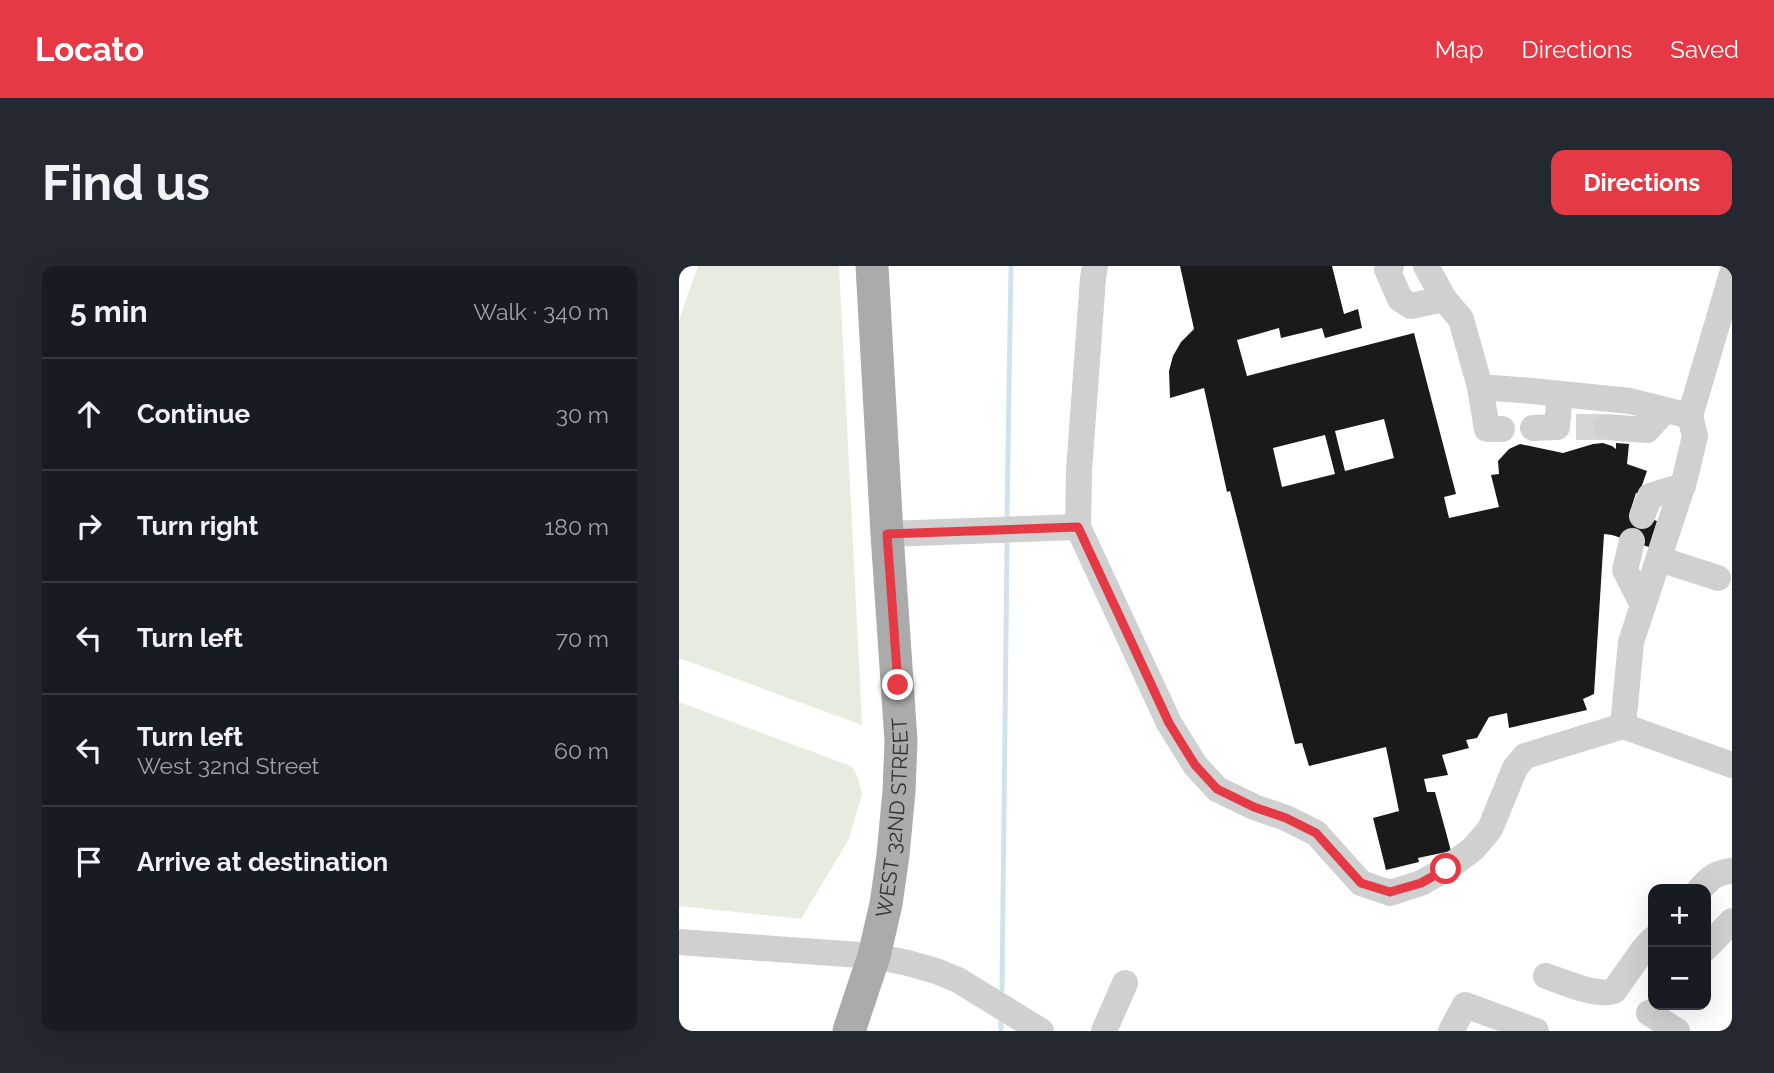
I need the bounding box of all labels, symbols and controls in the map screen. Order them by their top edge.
text: Locato [35,30,144,69]
text: Map [1435,35,1484,64]
text: Directions [1522,35,1632,64]
text: Saved [1670,35,1739,64]
button: Directions [1551,150,1732,215]
text: Find us [42,154,210,211]
text: 5 min [70,294,148,329]
text: Walk · 340 m [473,298,609,325]
icon: ahead [70,395,108,433]
text: Continue [137,399,250,429]
text: 30 m [556,401,609,428]
icon: right [70,507,108,545]
text: Turn right [137,511,258,541]
text: 180 m [544,513,609,540]
icon: left [70,619,108,657]
text: Turn left [137,623,243,653]
text: 70 m [556,625,609,652]
route end [882,669,913,700]
street label: WEST 32ND STREET [870,717,913,920]
text: Turn left [137,722,243,752]
icon: left [70,731,108,769]
text: 60 m [554,737,609,764]
text: West 32nd Street [137,752,319,779]
icon: arrive [70,843,108,881]
text: Arrive at destination [137,847,388,877]
route start [1430,853,1461,884]
map controls [1648,884,1711,1010]
button: + [1648,884,1711,947]
button: − [1648,947,1711,1010]

